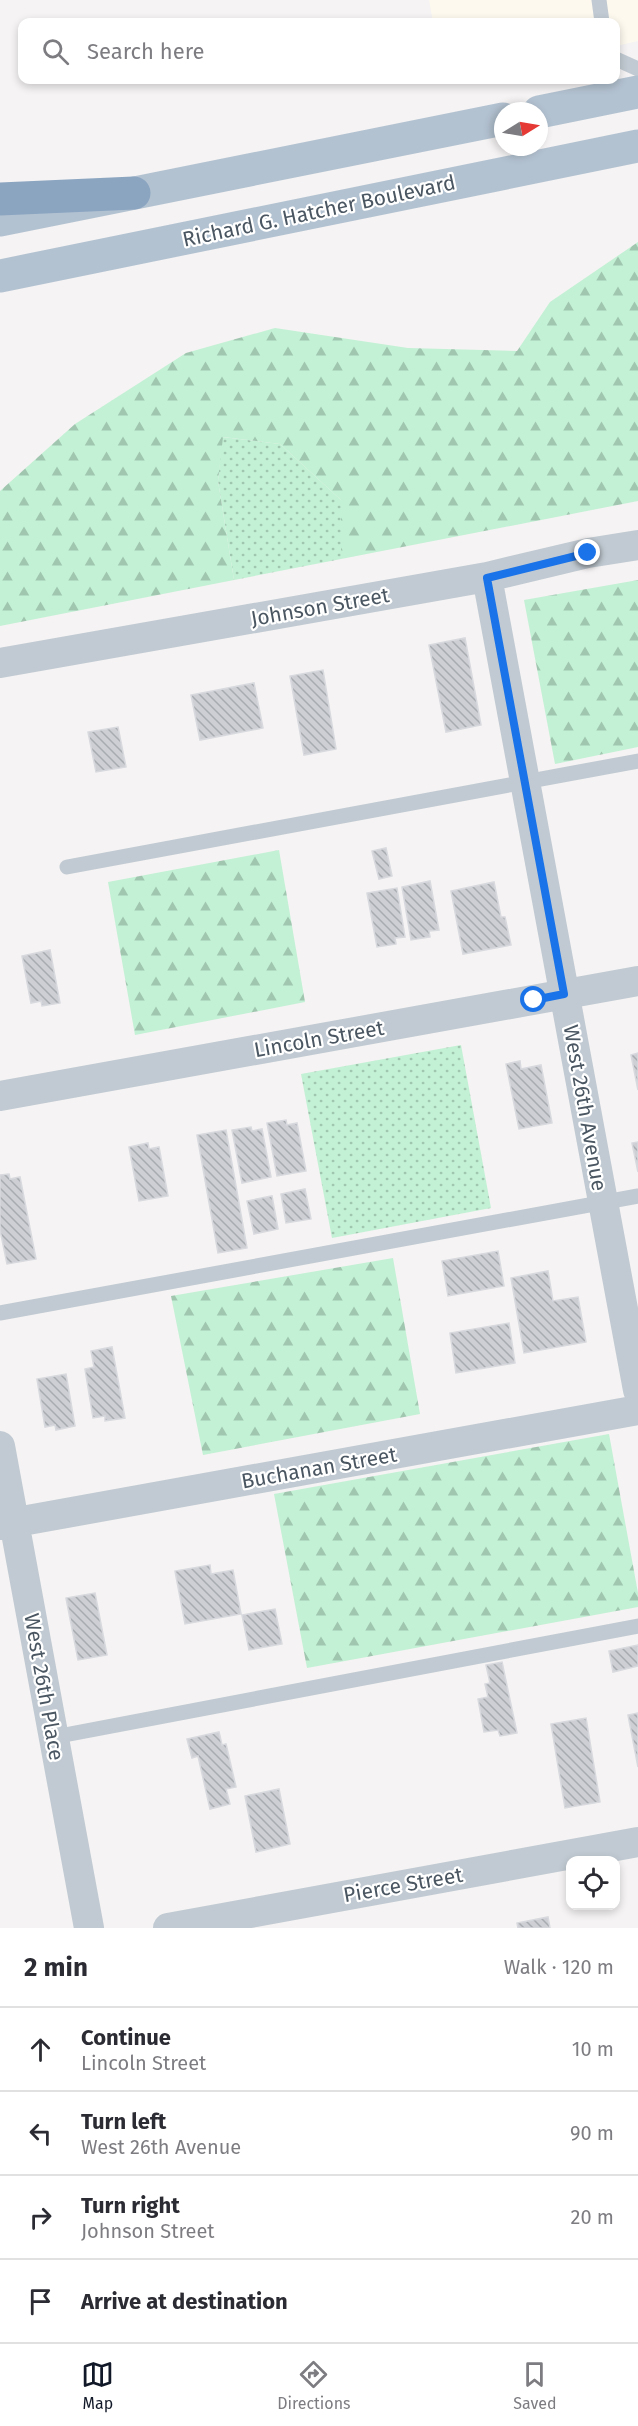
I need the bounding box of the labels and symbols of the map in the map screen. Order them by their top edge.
north arrow [494,102,548,156]
street label: Richard G. Hatcher Boulevard [180,169,458,253]
route end [574,539,600,565]
street label: Johnson Street [249,582,392,632]
route start [520,986,546,1012]
street label: Lincoln Street [252,1015,386,1063]
street label: West 26th Avenue [558,1023,612,1193]
street label: Buchanan Street [239,1441,399,1494]
street label: West 26th Place [18,1611,70,1763]
street label: Pierce Street [341,1862,465,1908]

